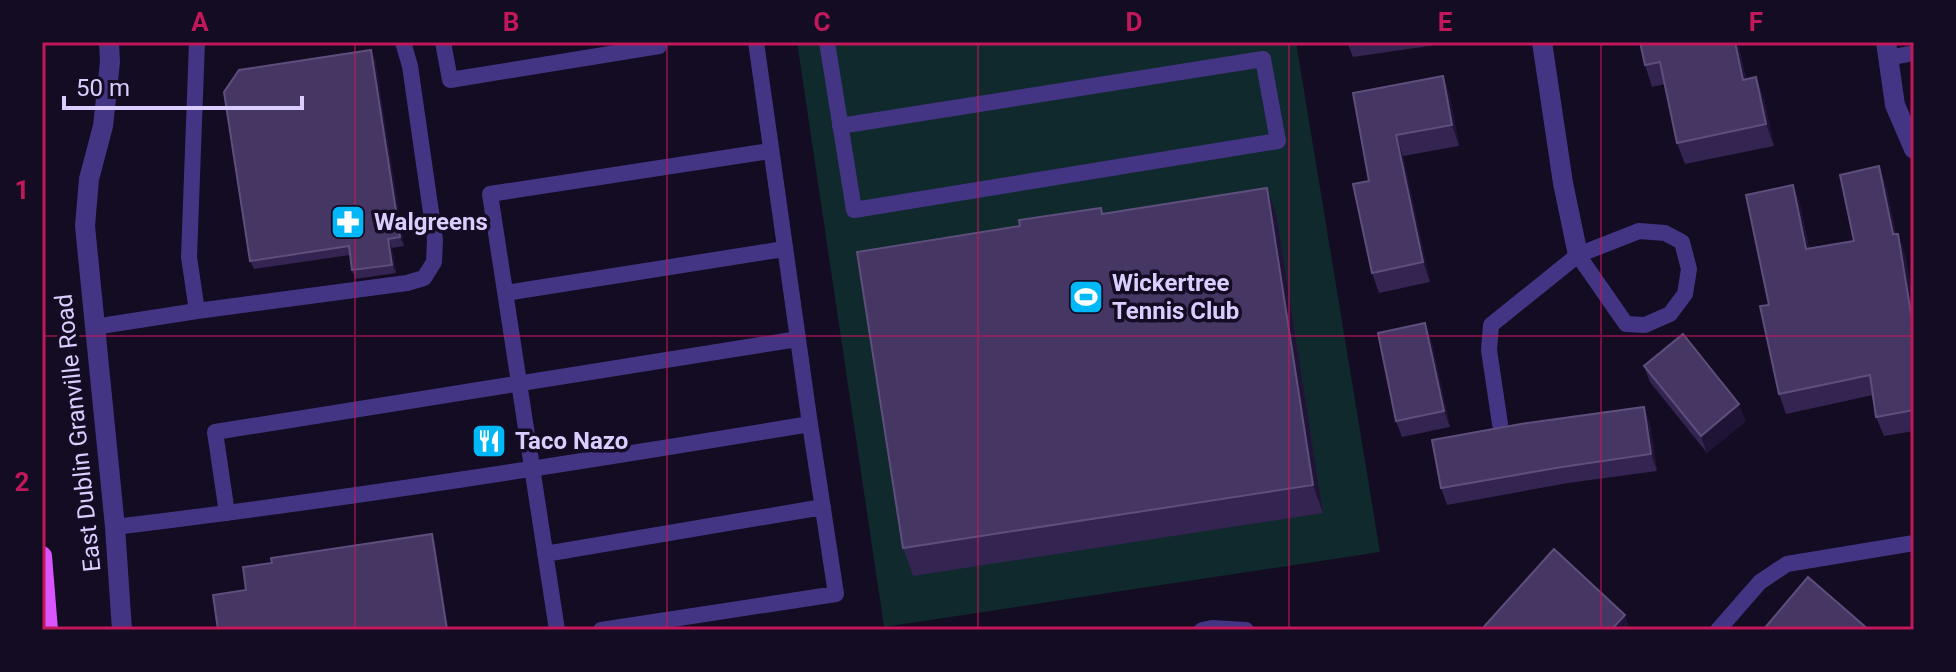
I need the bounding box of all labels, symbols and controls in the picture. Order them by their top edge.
text: A [191,7,209,37]
text: B [503,7,519,37]
text: C [813,7,831,37]
text: D [1126,7,1142,37]
text: E [1438,7,1453,37]
text: F [1749,7,1763,37]
scale bar [64,60,302,110]
text: 50 m [76,74,130,102]
text: 1 [15,175,29,205]
pharmacy icon: Walgreens [329,203,367,241]
place label: Walgreens [374,208,488,236]
place label: Wickertree Tennis Club [1112,269,1239,325]
sports icon: Wickertree Tennis Club [1067,278,1105,316]
street label: East Dublin Granville Road [49,293,107,573]
restaurant icon: Taco Nazo [470,422,508,460]
place label: Taco Nazo [515,427,628,455]
text: 2 [15,467,29,497]

